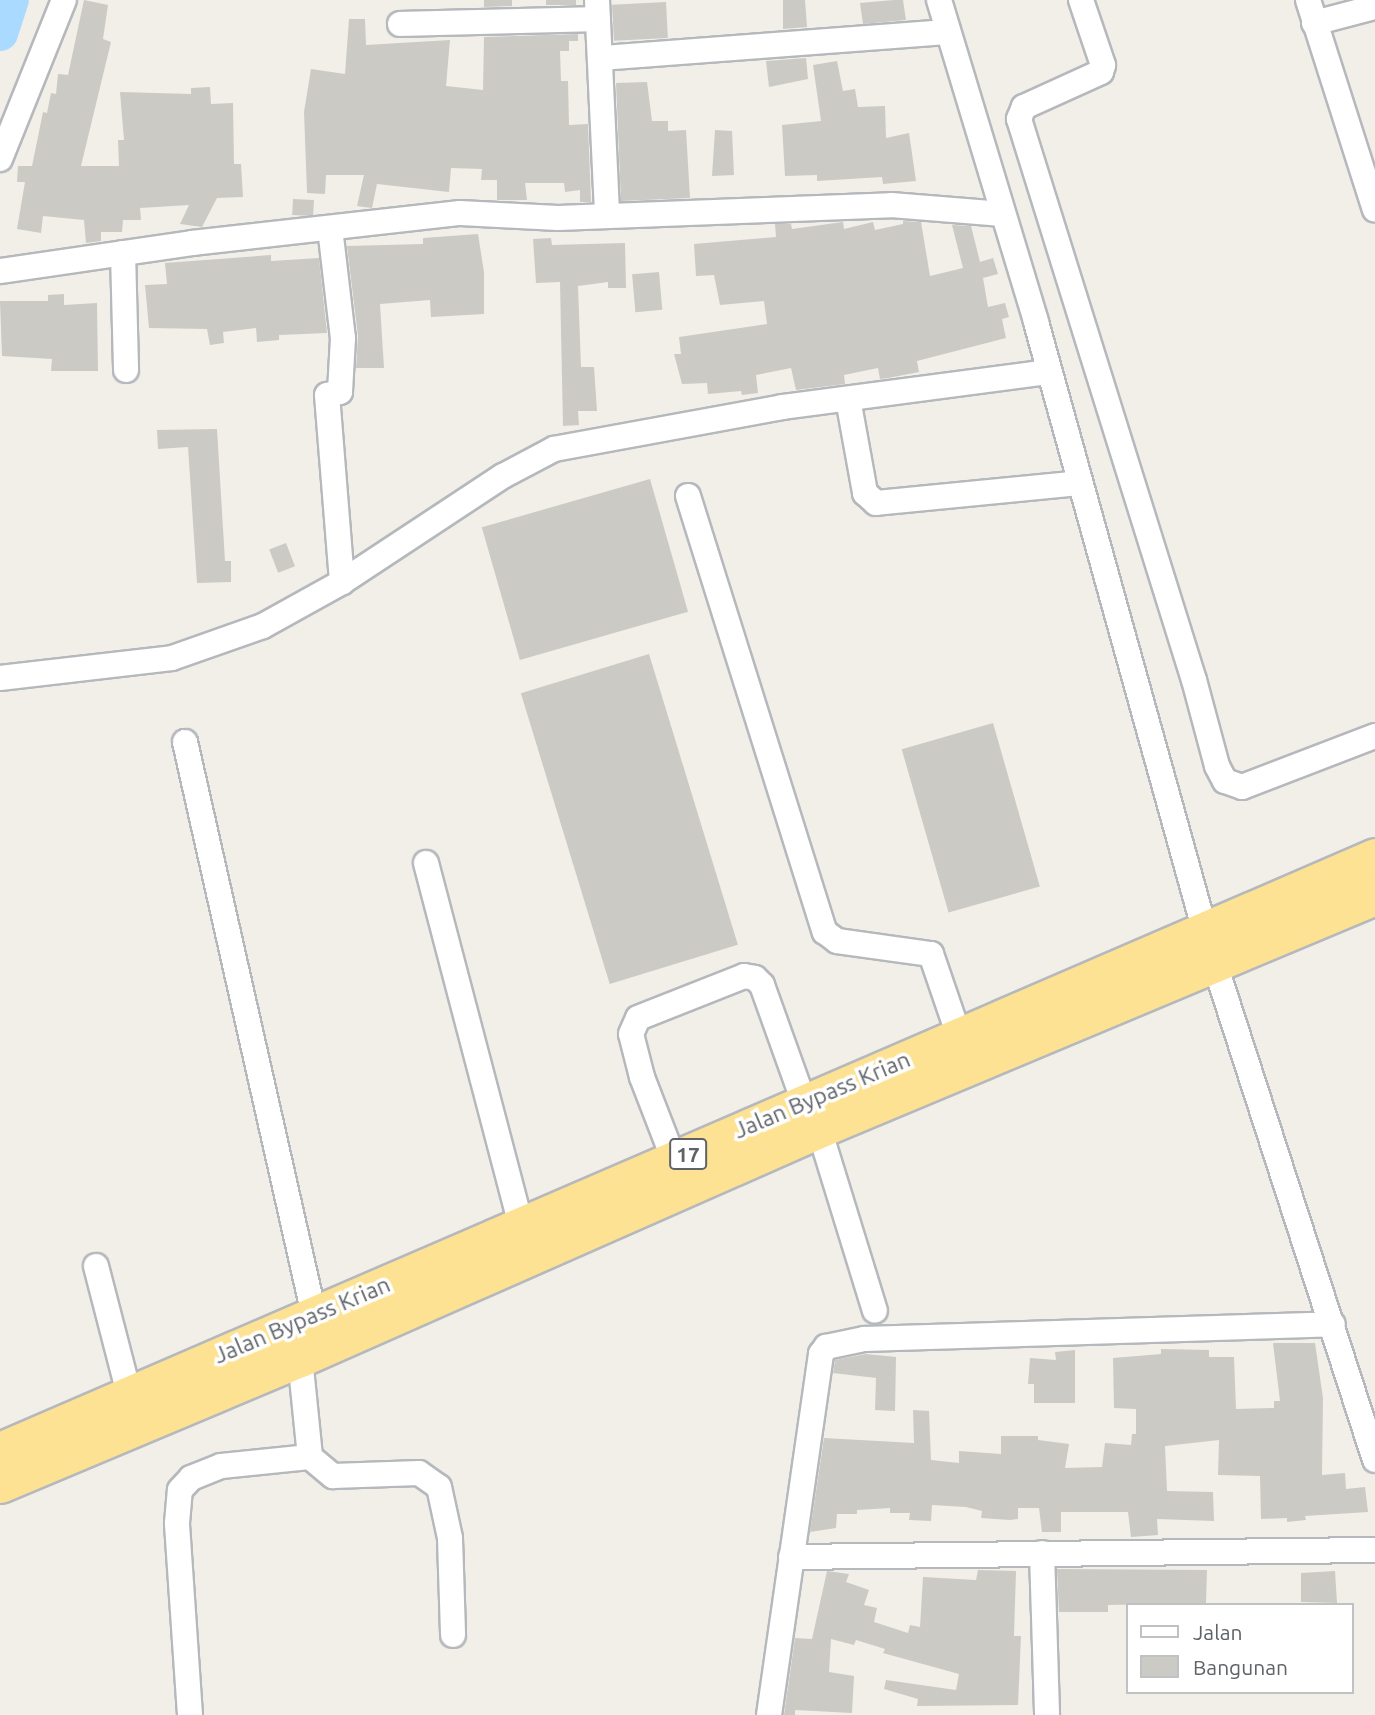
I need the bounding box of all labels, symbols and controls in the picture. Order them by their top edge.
street label: Jalan Bypass Krian [730,1045,914,1145]
road number: 17 [669,1136,707,1172]
street label: Jalan Bypass Krian [210,1270,394,1370]
legend [1126,1603,1354,1694]
text: Jalan [1193,1620,1242,1644]
text: Bangunan [1193,1655,1288,1679]

